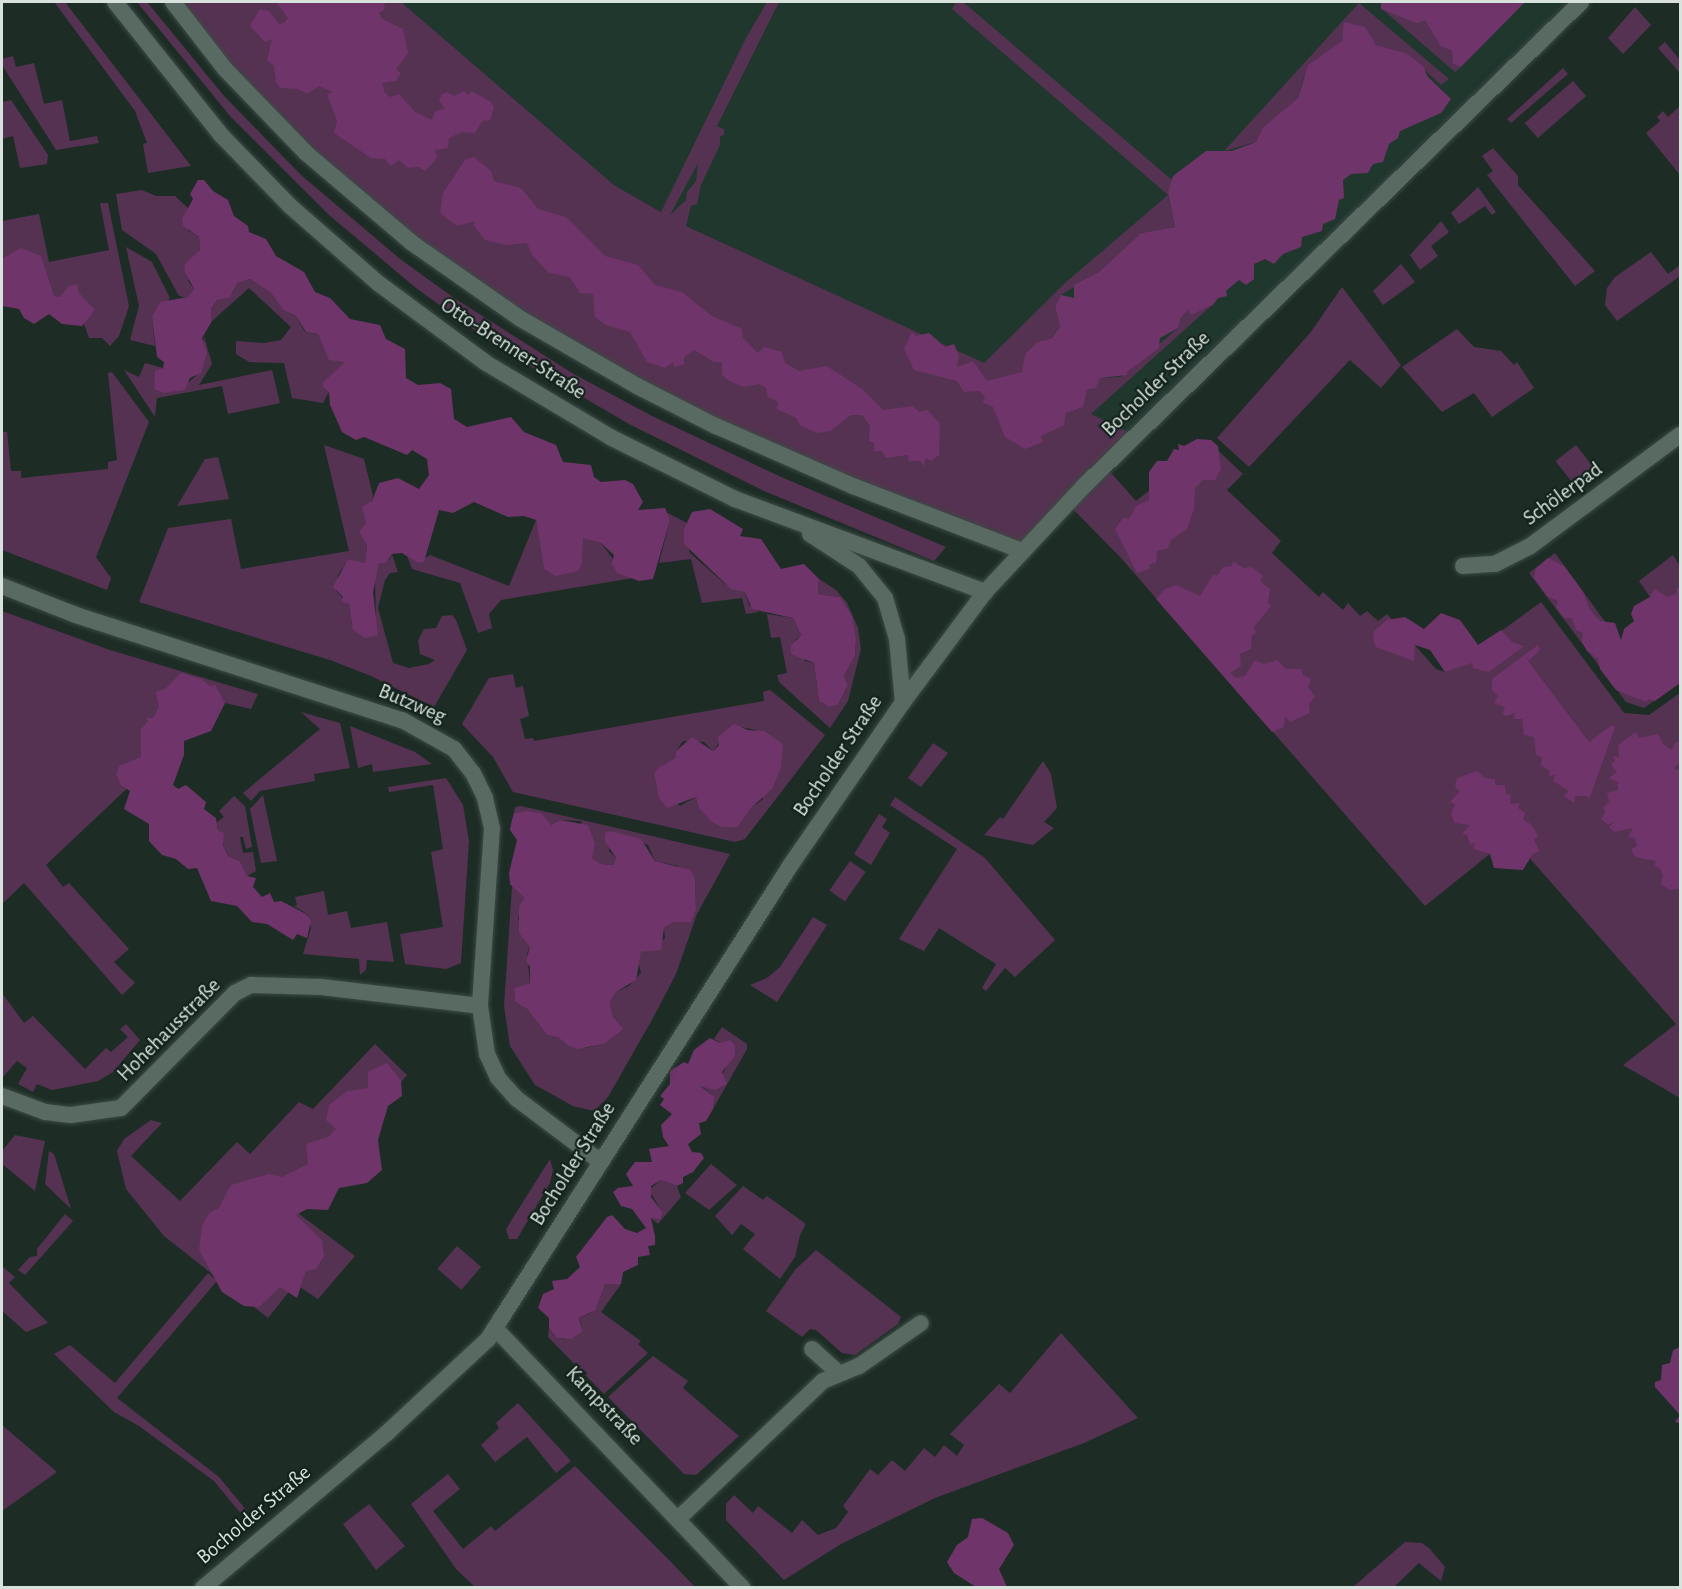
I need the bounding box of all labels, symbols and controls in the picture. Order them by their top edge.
street label: Otto-Brenner-Straße [436,293,590,405]
street label: Bocholder Straße [1097,326,1215,442]
street label: Schölerpad [1518,457,1608,531]
street label: Butzweg [374,679,450,729]
street label: Bocholder Straße [788,691,888,821]
street label: Hohehausstraße [112,973,226,1087]
street label: Bocholder Straße [525,1098,621,1230]
street label: Kampstraße [560,1361,648,1451]
street label: Bocholder Straße [192,1460,316,1570]

